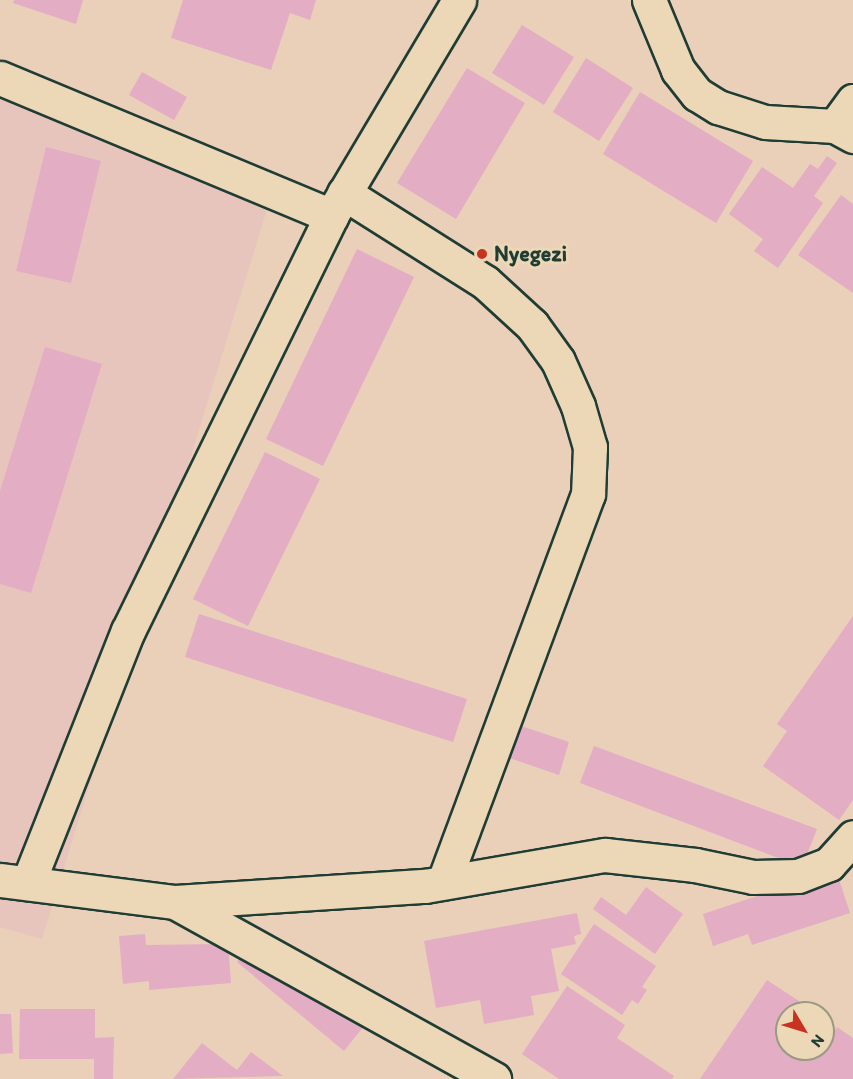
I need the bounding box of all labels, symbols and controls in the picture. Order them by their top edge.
place label: Nyegezi [494,241,567,267]
marker: Nyegezi [475,247,489,261]
north arrow [775,1001,835,1061]
text: N [807,1031,829,1051]

